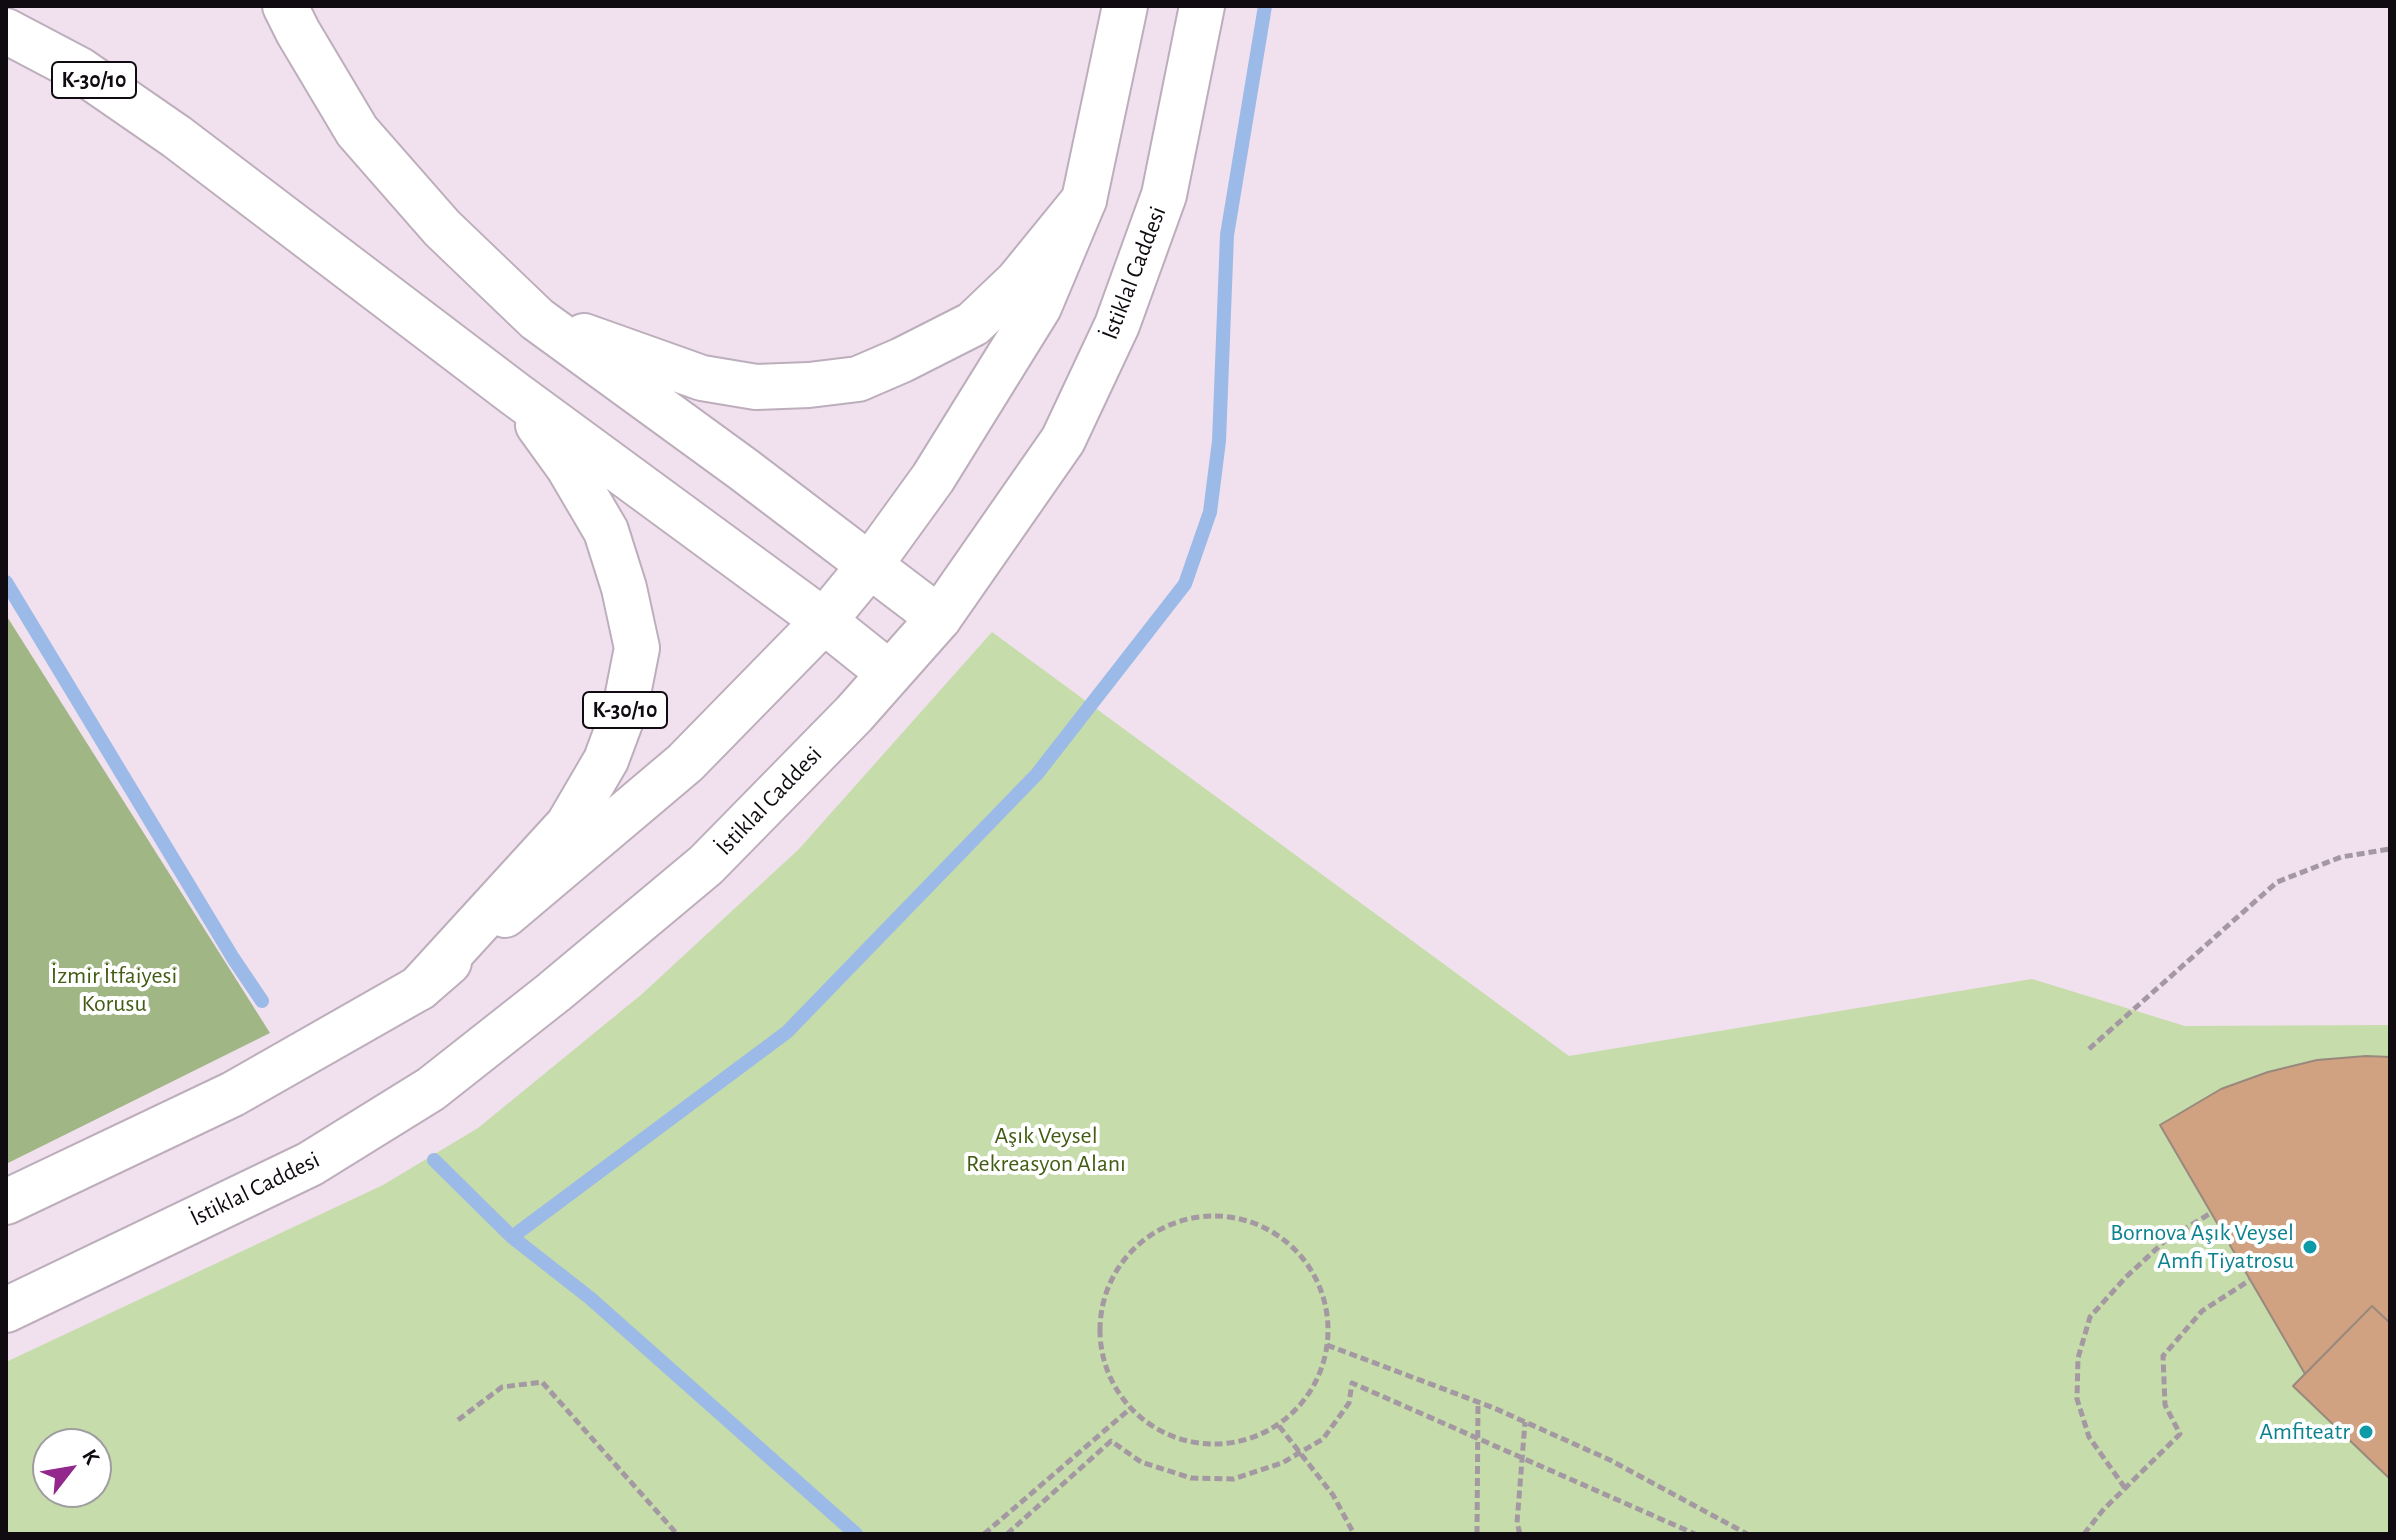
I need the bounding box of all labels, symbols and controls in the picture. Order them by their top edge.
road number: K-30/10 [52,62,136,98]
street label: İstiklal Caddesi [1095,202,1173,344]
road number: K-30/10 [583,692,667,728]
street label: İstiklal Caddesi [710,741,828,861]
park label: İzmir İtfaiyesi Korusu [51,962,177,1018]
park label: Aşık Veysel Rekreasyon Alanı [966,1122,1126,1178]
street label: İstiklal Caddesi [186,1145,324,1233]
place label: Bornova Aşık Veysel Amfi Tiyatrosu [2110,1219,2294,1275]
marker: Bornova Aşık Veysel Amfi Tiyatrosu [2301,1238,2319,1256]
place label: Amfiteatr [2259,1418,2350,1446]
marker: Amfiteatr [2357,1423,2375,1441]
north arrow [32,1428,112,1508]
text: K [78,1445,104,1468]

